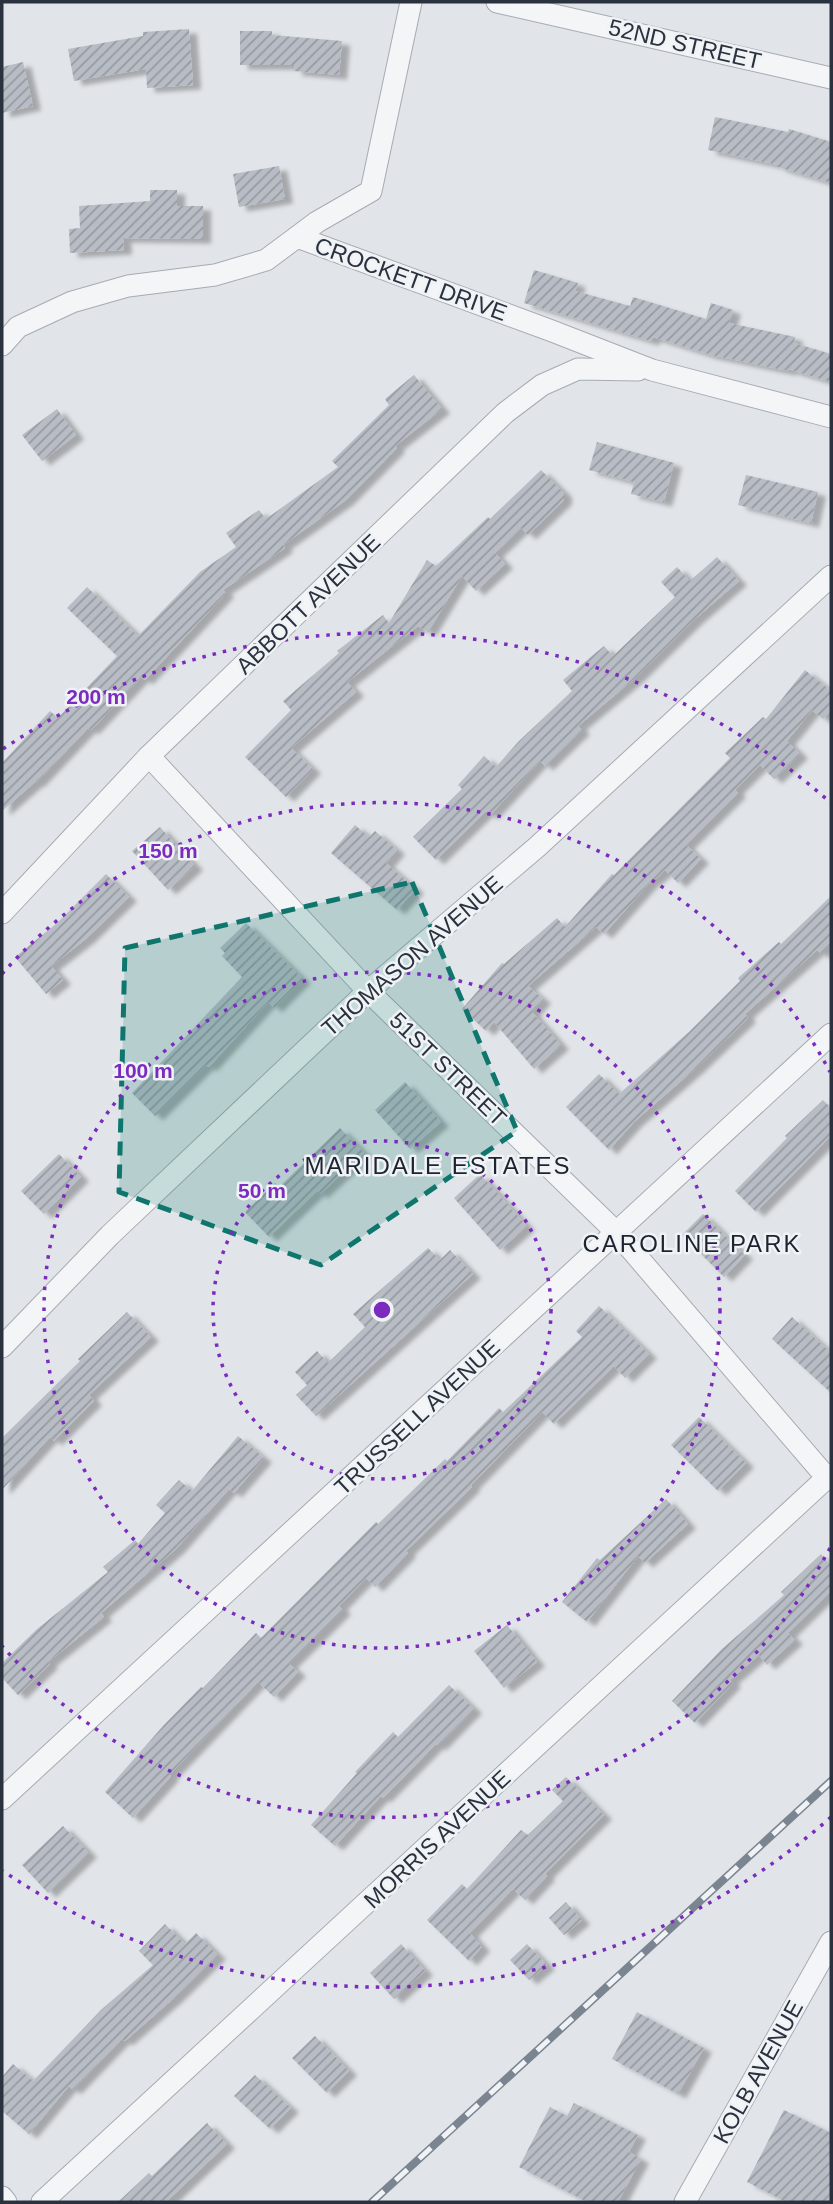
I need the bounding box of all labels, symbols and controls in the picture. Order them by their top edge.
street label: 52ND STREET [606,14,764,74]
street label: CROCKETT DRIVE [311,232,511,326]
street label: ABBOTT AVENUE [231,529,385,679]
text: 200 m [66,685,126,708]
text: 150 m [138,839,198,862]
street label: THOMASON AVENUE [316,870,508,1042]
street label: 51ST STREET [384,1007,512,1131]
text: 100 m [113,1059,173,1082]
district label: MARIDALE ESTATES [304,1152,572,1179]
text: 50 m [238,1179,286,1202]
district label: CAROLINE PARK [583,1230,801,1257]
centre of rings [370,1298,394,1322]
street label: TRUSSELL AVENUE [329,1334,505,1500]
street label: MORRIS AVENUE [359,1765,515,1913]
street label: KOLB AVENUE [708,1996,808,2148]

